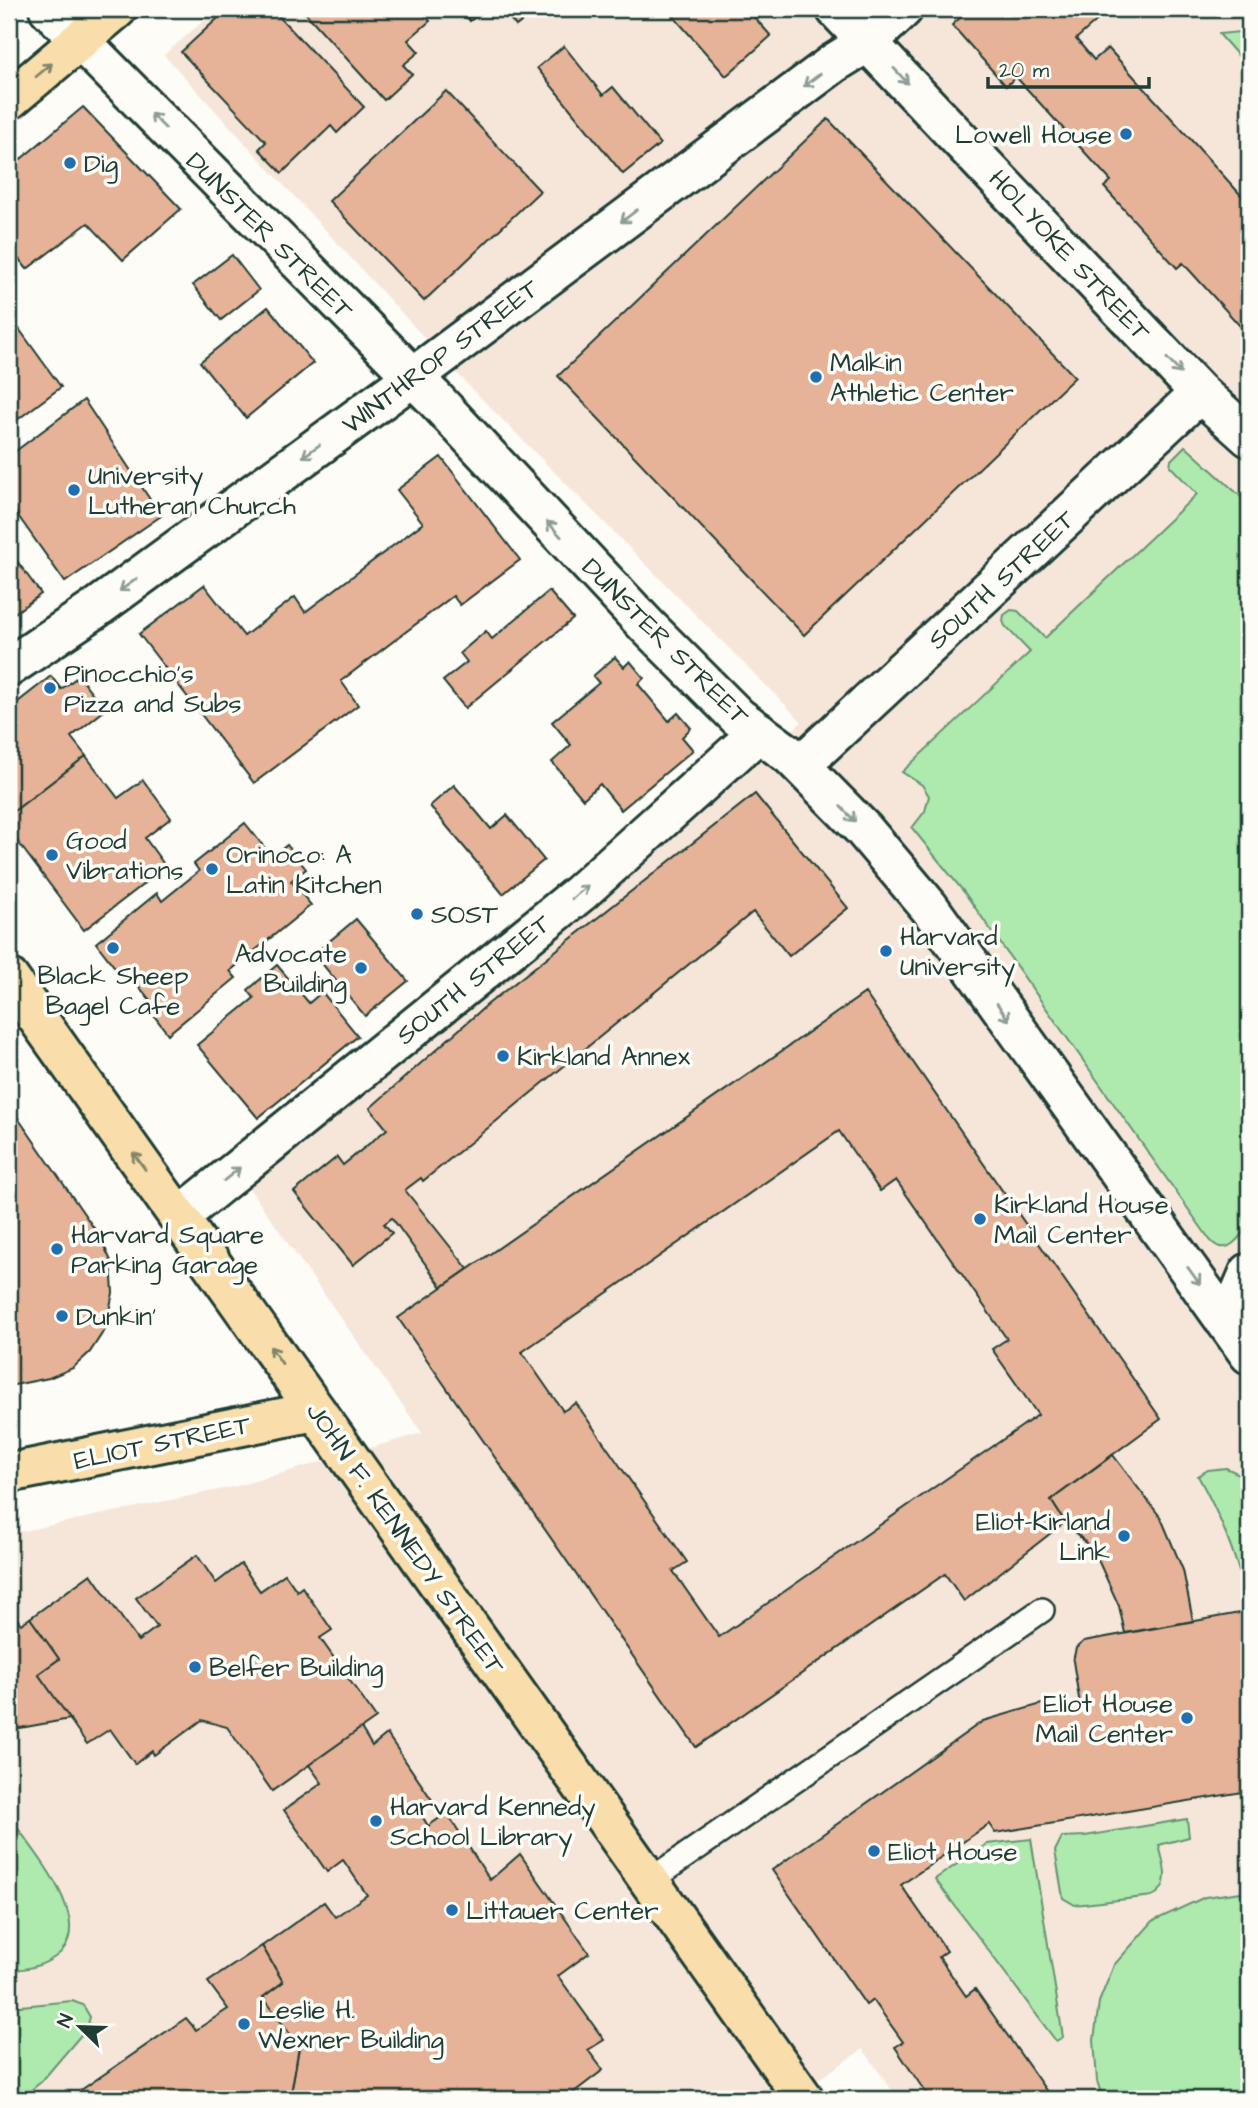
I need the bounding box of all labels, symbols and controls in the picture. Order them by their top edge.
scale bar [988,46,1150,90]
text: 20 m [999,56,1050,85]
one-way arrow [35,62,53,78]
one-way arrow [892,67,909,84]
one-way arrow [803,73,821,88]
one-way arrow [149,113,166,130]
place label: Lowell House [955,117,1112,153]
marker: Lowell House [1118,126,1134,142]
street label: DUNSTER STREET [178,144,362,328]
place label: Dig [84,146,118,184]
marker: Dig [62,155,78,171]
street label: HOLYOKE STREET [980,162,1159,350]
one-way arrow [620,208,639,223]
street label: WINTHROP STREET [335,270,547,443]
place label: Malkin Athletic Center [830,345,1014,411]
one-way arrow [1166,357,1183,374]
marker: Malkin Athletic Center [808,369,824,385]
one-way arrow [302,443,321,458]
place label: University Lutheran Church [88,458,296,524]
marker: University Lutheran Church [66,482,82,498]
street label: SOUTH STREET [920,501,1084,658]
one-way arrow [546,521,563,538]
street label: DUNSTER STREET [574,550,758,734]
one-way arrow [118,577,137,592]
place label: Pinocchio's Pizza and Subs [64,656,241,722]
marker: Pinocchio's Pizza and Subs [42,680,58,696]
one-way arrow [840,805,857,822]
place label: Good Vibrations [66,823,184,889]
place label: Orinoco: A Latin Kitchen [226,837,382,903]
marker: Good Vibrations [44,847,60,863]
marker: Orinoco: A Latin Kitchen [204,861,220,877]
one-way arrow [571,885,589,900]
place label: SOST [431,897,499,933]
street label: SOUTH STREET [389,906,559,1053]
marker: SOST [409,906,425,922]
place label: Harvard University [900,919,1015,987]
place label: Advocate Building [235,936,347,1004]
marker: Black Sheep Bagel Cafe [105,940,121,956]
marker: Harvard University [878,943,894,959]
place label: Black Sheep Bagel Cafe [38,958,188,1026]
marker: Advocate Building [353,960,369,976]
one-way arrow [996,1002,1010,1021]
place label: Kirkland Annex [517,1039,691,1075]
marker: Kirkland Annex [495,1048,511,1064]
one-way arrow [132,1152,146,1171]
one-way arrow [222,1166,240,1182]
place label: Kirkland House Mail Center [994,1187,1169,1253]
marker: Kirkland House Mail Center [972,1211,988,1227]
place label: Harvard Square Parking Garage [71,1217,264,1285]
marker: Harvard Square Parking Garage [49,1241,65,1257]
one-way arrow [1187,1266,1201,1285]
place label: Dunkin' [76,1299,156,1335]
marker: Dunkin' [54,1308,70,1324]
one-way arrow [269,1346,284,1365]
street label: JOHN F. KENNEDY STREET [297,1395,513,1682]
street label: ELIOT STREET [71,1407,255,1479]
place label: Eliot-Kirland Link [976,1504,1110,1570]
marker: Eliot-Kirland Link [1116,1528,1132,1544]
place label: Belfer Building [209,1650,383,1688]
marker: Belfer Building [187,1659,203,1675]
place label: Eliot House Mail Center [1035,1686,1173,1752]
marker: Eliot House Mail Center [1179,1710,1195,1726]
place label: Harvard Kennedy School Library [390,1789,596,1857]
marker: Harvard Kennedy School Library [368,1813,384,1829]
place label: Eliot House [888,1834,1018,1870]
marker: Eliot House [866,1843,882,1859]
place label: Littauer Center [466,1893,659,1929]
marker: Littauer Center [444,1902,460,1918]
place label: Leslie H. Wexner Building [258,1992,444,2060]
north arrow [46,1993,116,2062]
text: N [51,2010,81,2032]
marker: Leslie H. Wexner Building [236,2016,252,2032]

